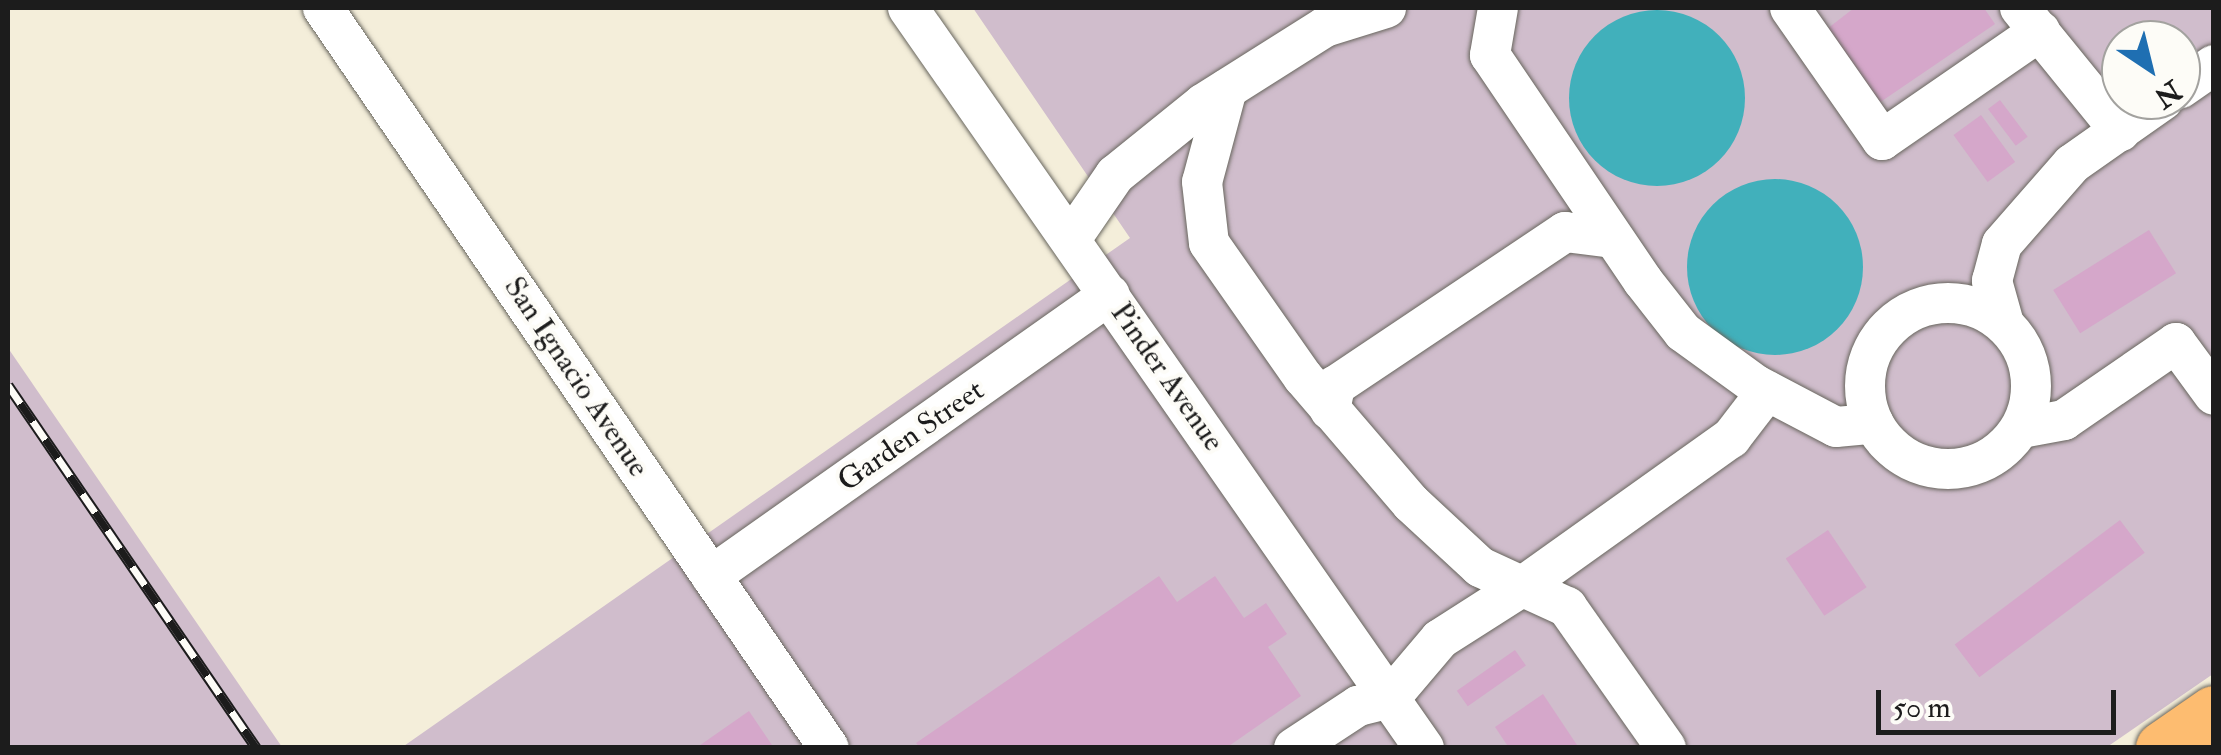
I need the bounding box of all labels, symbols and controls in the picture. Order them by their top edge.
north arrow [2101,20,2201,120]
text: N [2147,72,2188,115]
street label: San Ignacio Avenue [496,270,656,484]
street label: Pinder Avenue [1103,296,1231,458]
street label: Garden Street [831,373,991,499]
scale bar [1881,670,2121,732]
text: 50 m [1893,689,1951,726]

